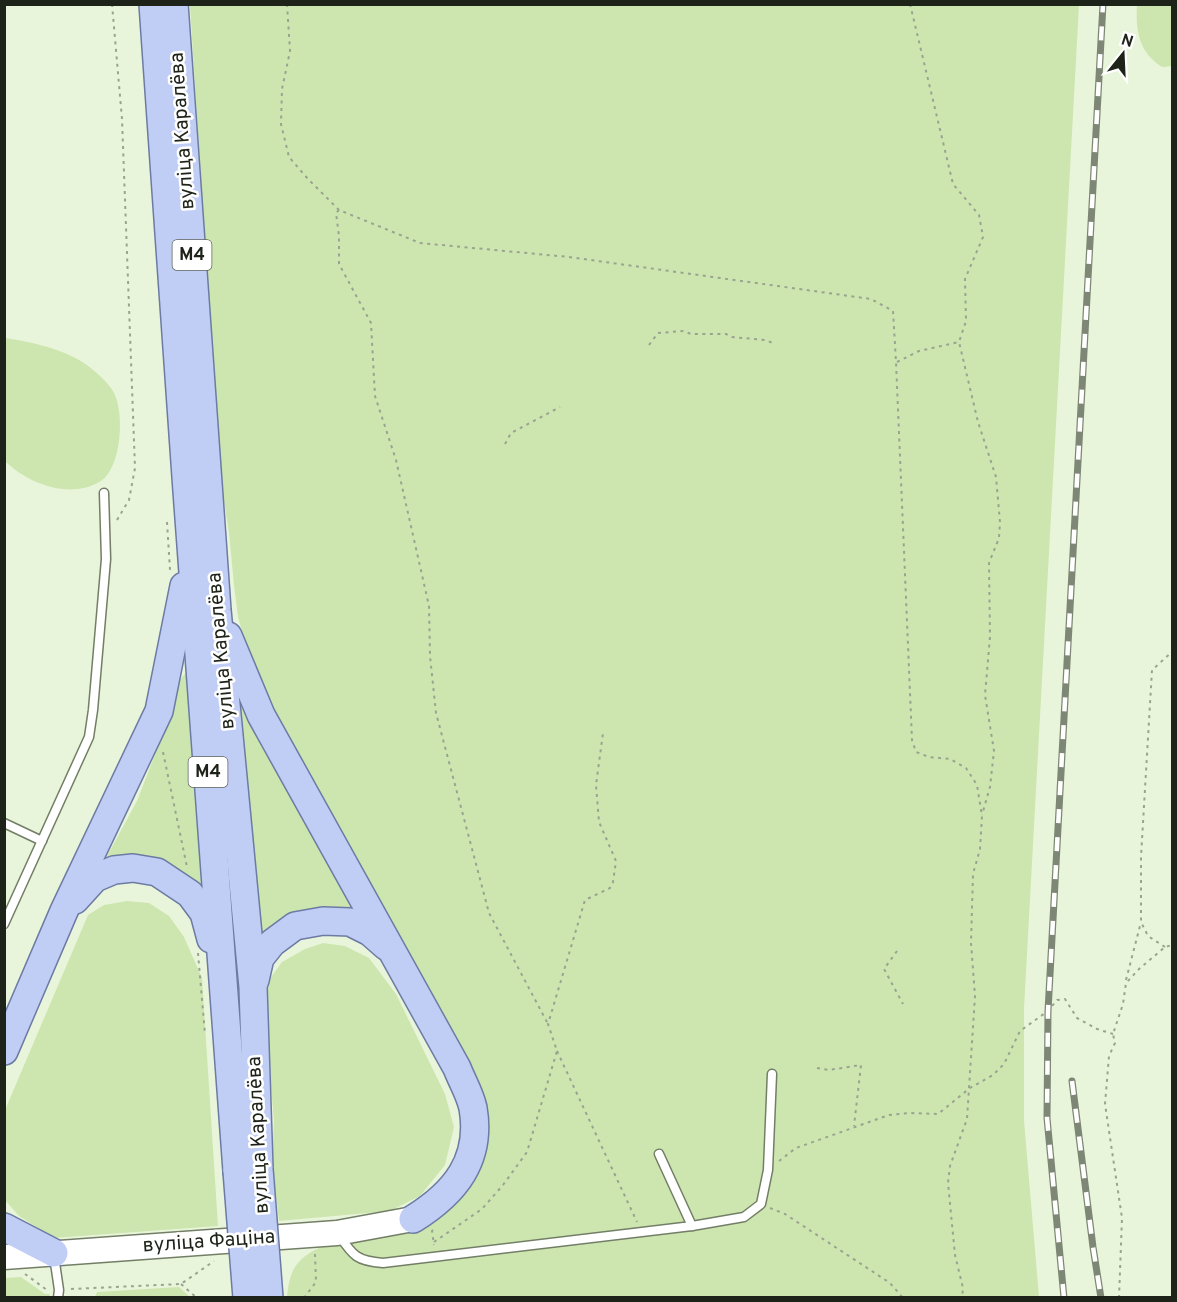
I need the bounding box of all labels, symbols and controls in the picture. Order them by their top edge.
north arrow [1093,24,1153,84]
text: N [1118,30,1136,53]
street label: вуліца Каралёва [165,51,201,211]
road number: М4 [172,240,212,270]
street label: вуліца Каралёва [202,571,242,731]
road number: М4 [188,757,228,787]
street label: вуліца Каралёва [242,1056,276,1214]
street label: вуліца Фаціна [142,1224,276,1260]

